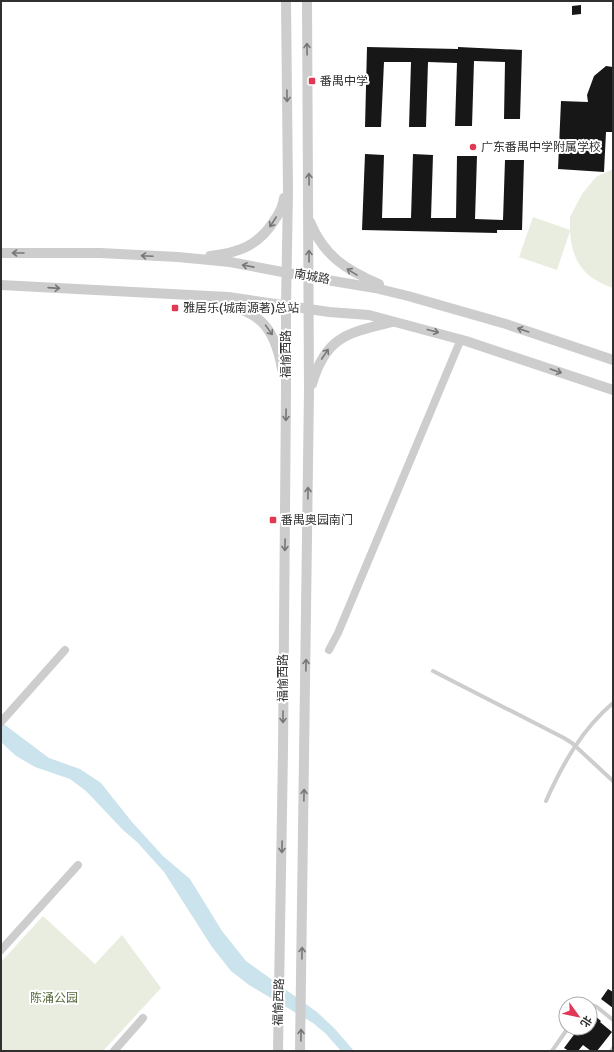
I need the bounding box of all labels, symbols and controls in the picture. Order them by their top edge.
one-way arrow [303,43,311,56]
place label: 番禺中学 [320,74,368,89]
marker: 番禺中学 [307,76,317,86]
one-way arrow [283,89,291,102]
place label: 广东番禺中学附属学校 [481,140,601,155]
marker: 广东番禺中学附属学校 [468,142,478,152]
one-way arrow [305,173,313,186]
one-way arrow [269,216,277,228]
one-way arrow [12,249,25,257]
one-way arrow [305,250,313,263]
one-way arrow [141,252,154,259]
one-way arrow [242,261,255,269]
street label: 南城路 [293,266,331,288]
one-way arrow [346,267,358,275]
one-way arrow [47,284,60,292]
place label: 雅居乐(城南源著)总站 [183,301,299,316]
marker: 雅居乐(城南源著)总站 [170,303,180,313]
one-way arrow [265,325,273,336]
one-way arrow [517,326,530,333]
one-way arrow [426,328,439,335]
street label: 福愉西路 [279,330,294,378]
one-way arrow [321,349,329,360]
one-way arrow [550,367,562,375]
one-way arrow [282,408,290,421]
one-way arrow [304,487,311,500]
place label: 番禺奥园南门 [281,513,353,528]
marker: 番禺奥园南门 [268,515,278,525]
one-way arrow [281,538,288,551]
street label: 福愉西路 [276,654,291,702]
one-way arrow [302,659,310,672]
one-way arrow [279,710,287,723]
one-way arrow [300,789,308,802]
one-way arrow [278,840,285,853]
one-way arrow [298,947,306,960]
street label: 福愉西路 [271,978,287,1026]
park label: 陈涌公园 [30,991,78,1006]
north arrow [558,996,598,1036]
text: 北 [578,1013,594,1029]
one-way arrow [297,1029,304,1042]

